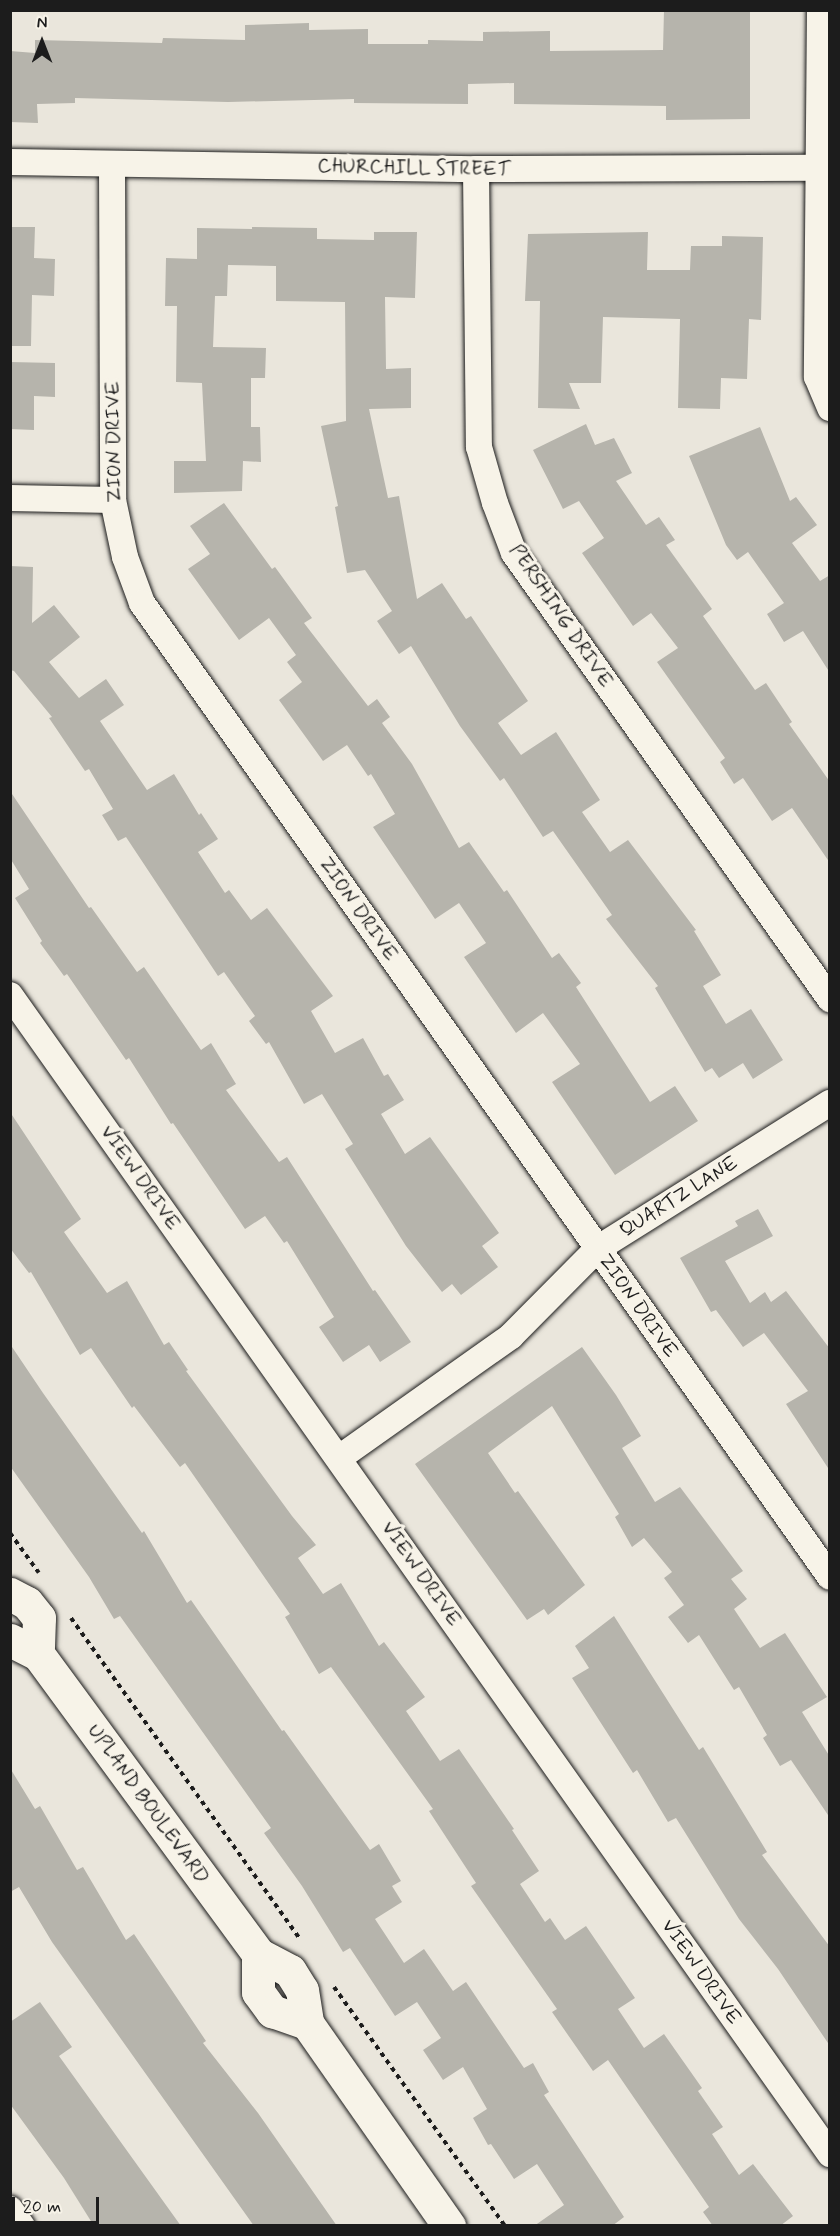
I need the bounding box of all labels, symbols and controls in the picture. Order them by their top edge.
north arrow [12,12,72,72]
text: N [37,13,47,34]
street label: CHURCHILL STREET [317,154,511,182]
street label: ZION DRIVE [101,380,127,504]
street label: PERSHING DRIVE [504,540,618,692]
street label: ZION DRIVE [313,852,403,966]
street label: VIEW DRIVE [95,1120,185,1236]
street label: QUARTZ LANE [615,1151,743,1243]
street label: ZION DRIVE [593,1249,683,1363]
street label: VIEW DRIVE [376,1516,466,1632]
street label: UPLAND BOULEVARD [82,1719,214,1889]
street label: VIEW DRIVE [656,1914,746,2030]
scale bar [15,2185,102,2223]
text: 20 m [23,2195,61,2219]

